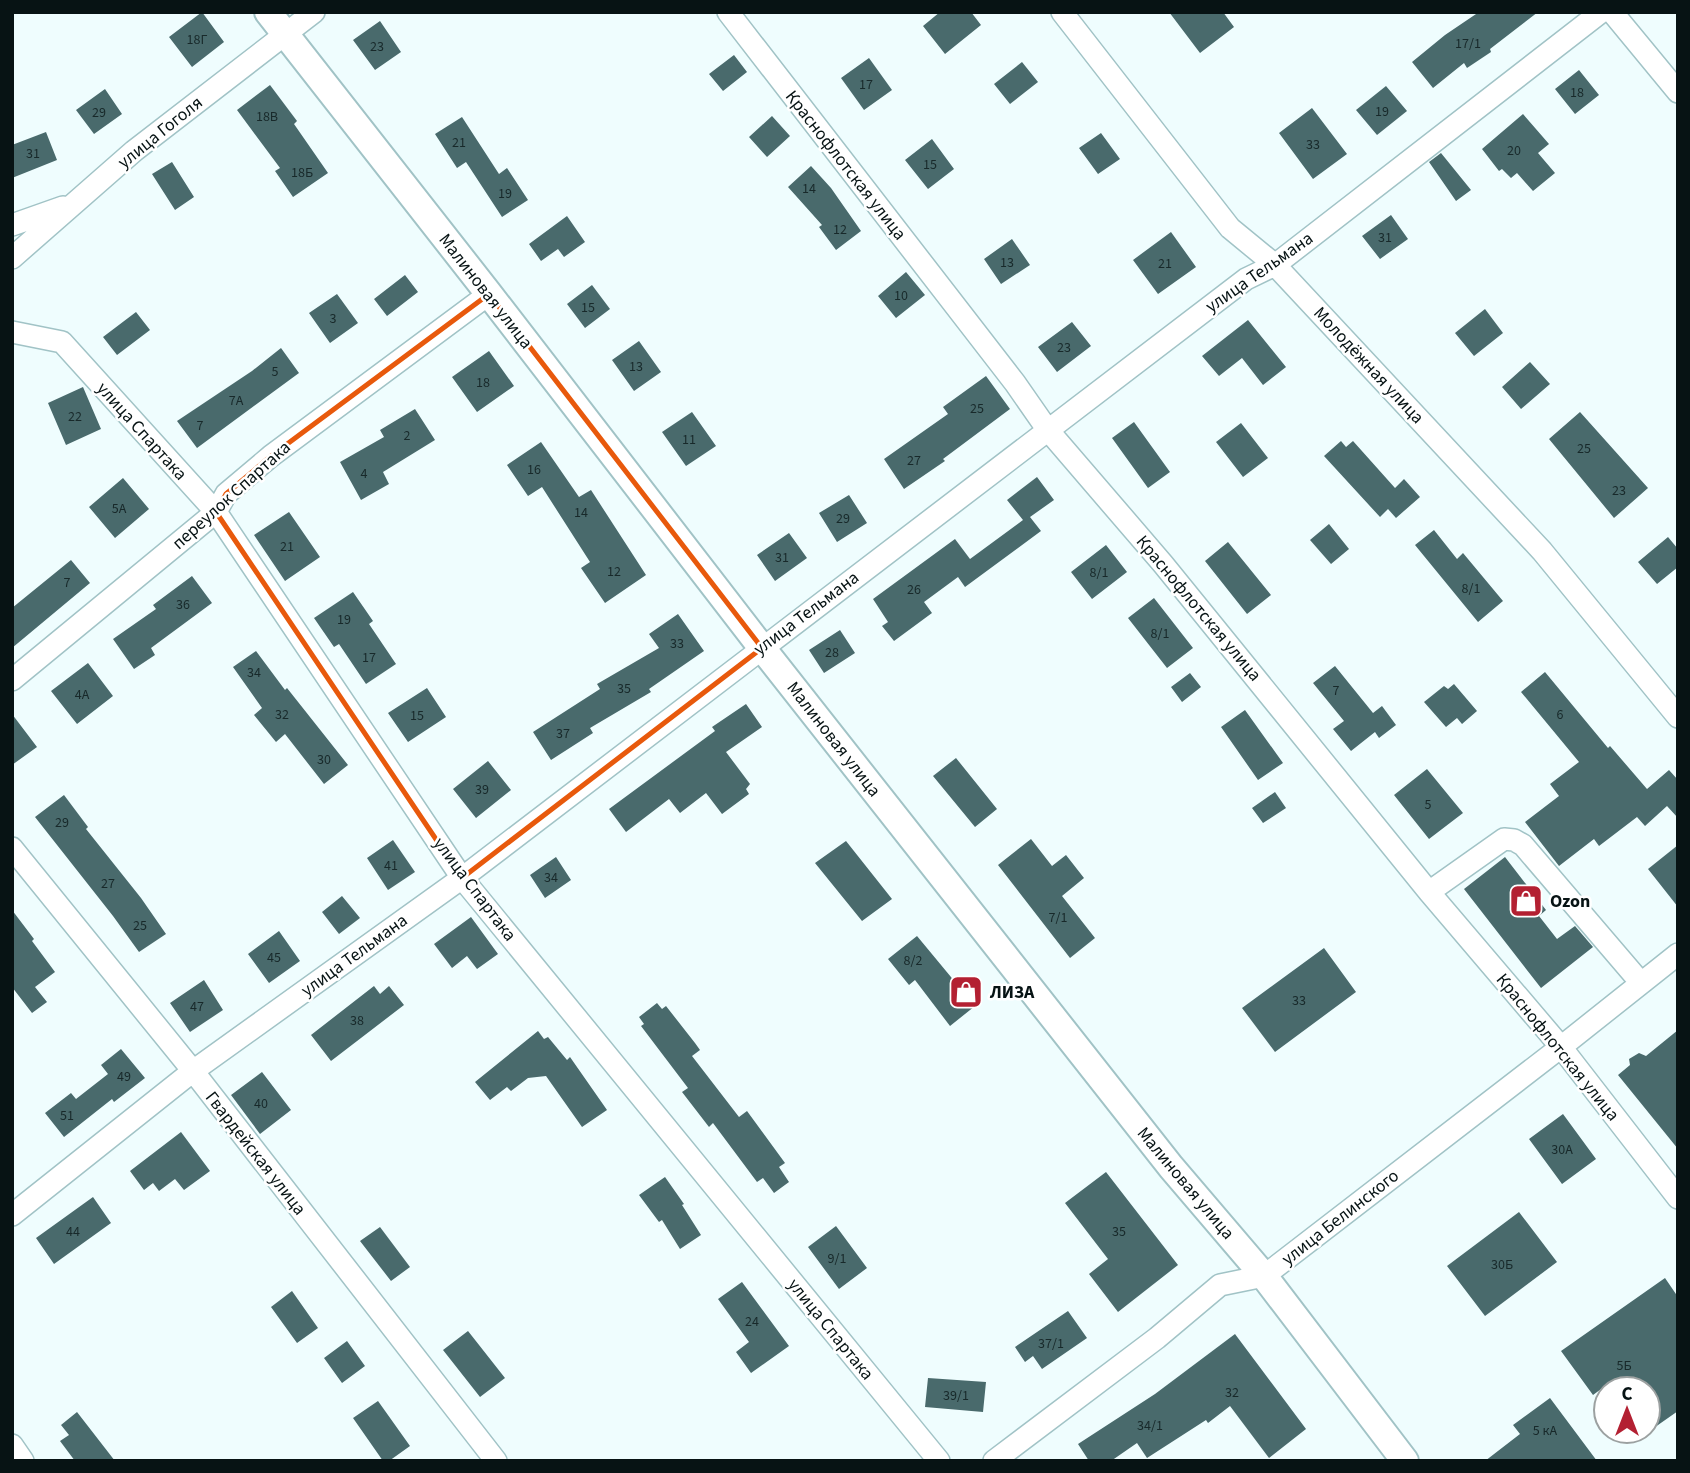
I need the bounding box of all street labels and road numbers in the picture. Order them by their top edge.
street label: Краснофлотская улица [779,85,912,245]
street label: улица Гоголя [112,90,208,174]
street label: улица Тельмана [1200,226,1318,319]
street label: Малиновая улица [433,228,539,354]
street label: Молодёжная улица [1308,301,1430,430]
street label: улица Спартака [91,377,193,486]
street label: переулок Спартака [167,435,296,555]
street label: Краснофлотская улица [1130,530,1267,687]
street label: улица Тельмана [748,565,864,661]
street label: Малиновая улица [781,676,887,802]
street label: улица Спартака [427,832,522,947]
street label: улица Тельмана [296,908,413,1003]
street label: Краснофлотская улица [1490,968,1625,1127]
street label: Гвардейская улица [199,1086,312,1220]
street label: Малиновая улица [1131,1122,1240,1245]
street label: улица Белинского [1276,1164,1404,1271]
street label: улица Спартака [782,1273,880,1386]

